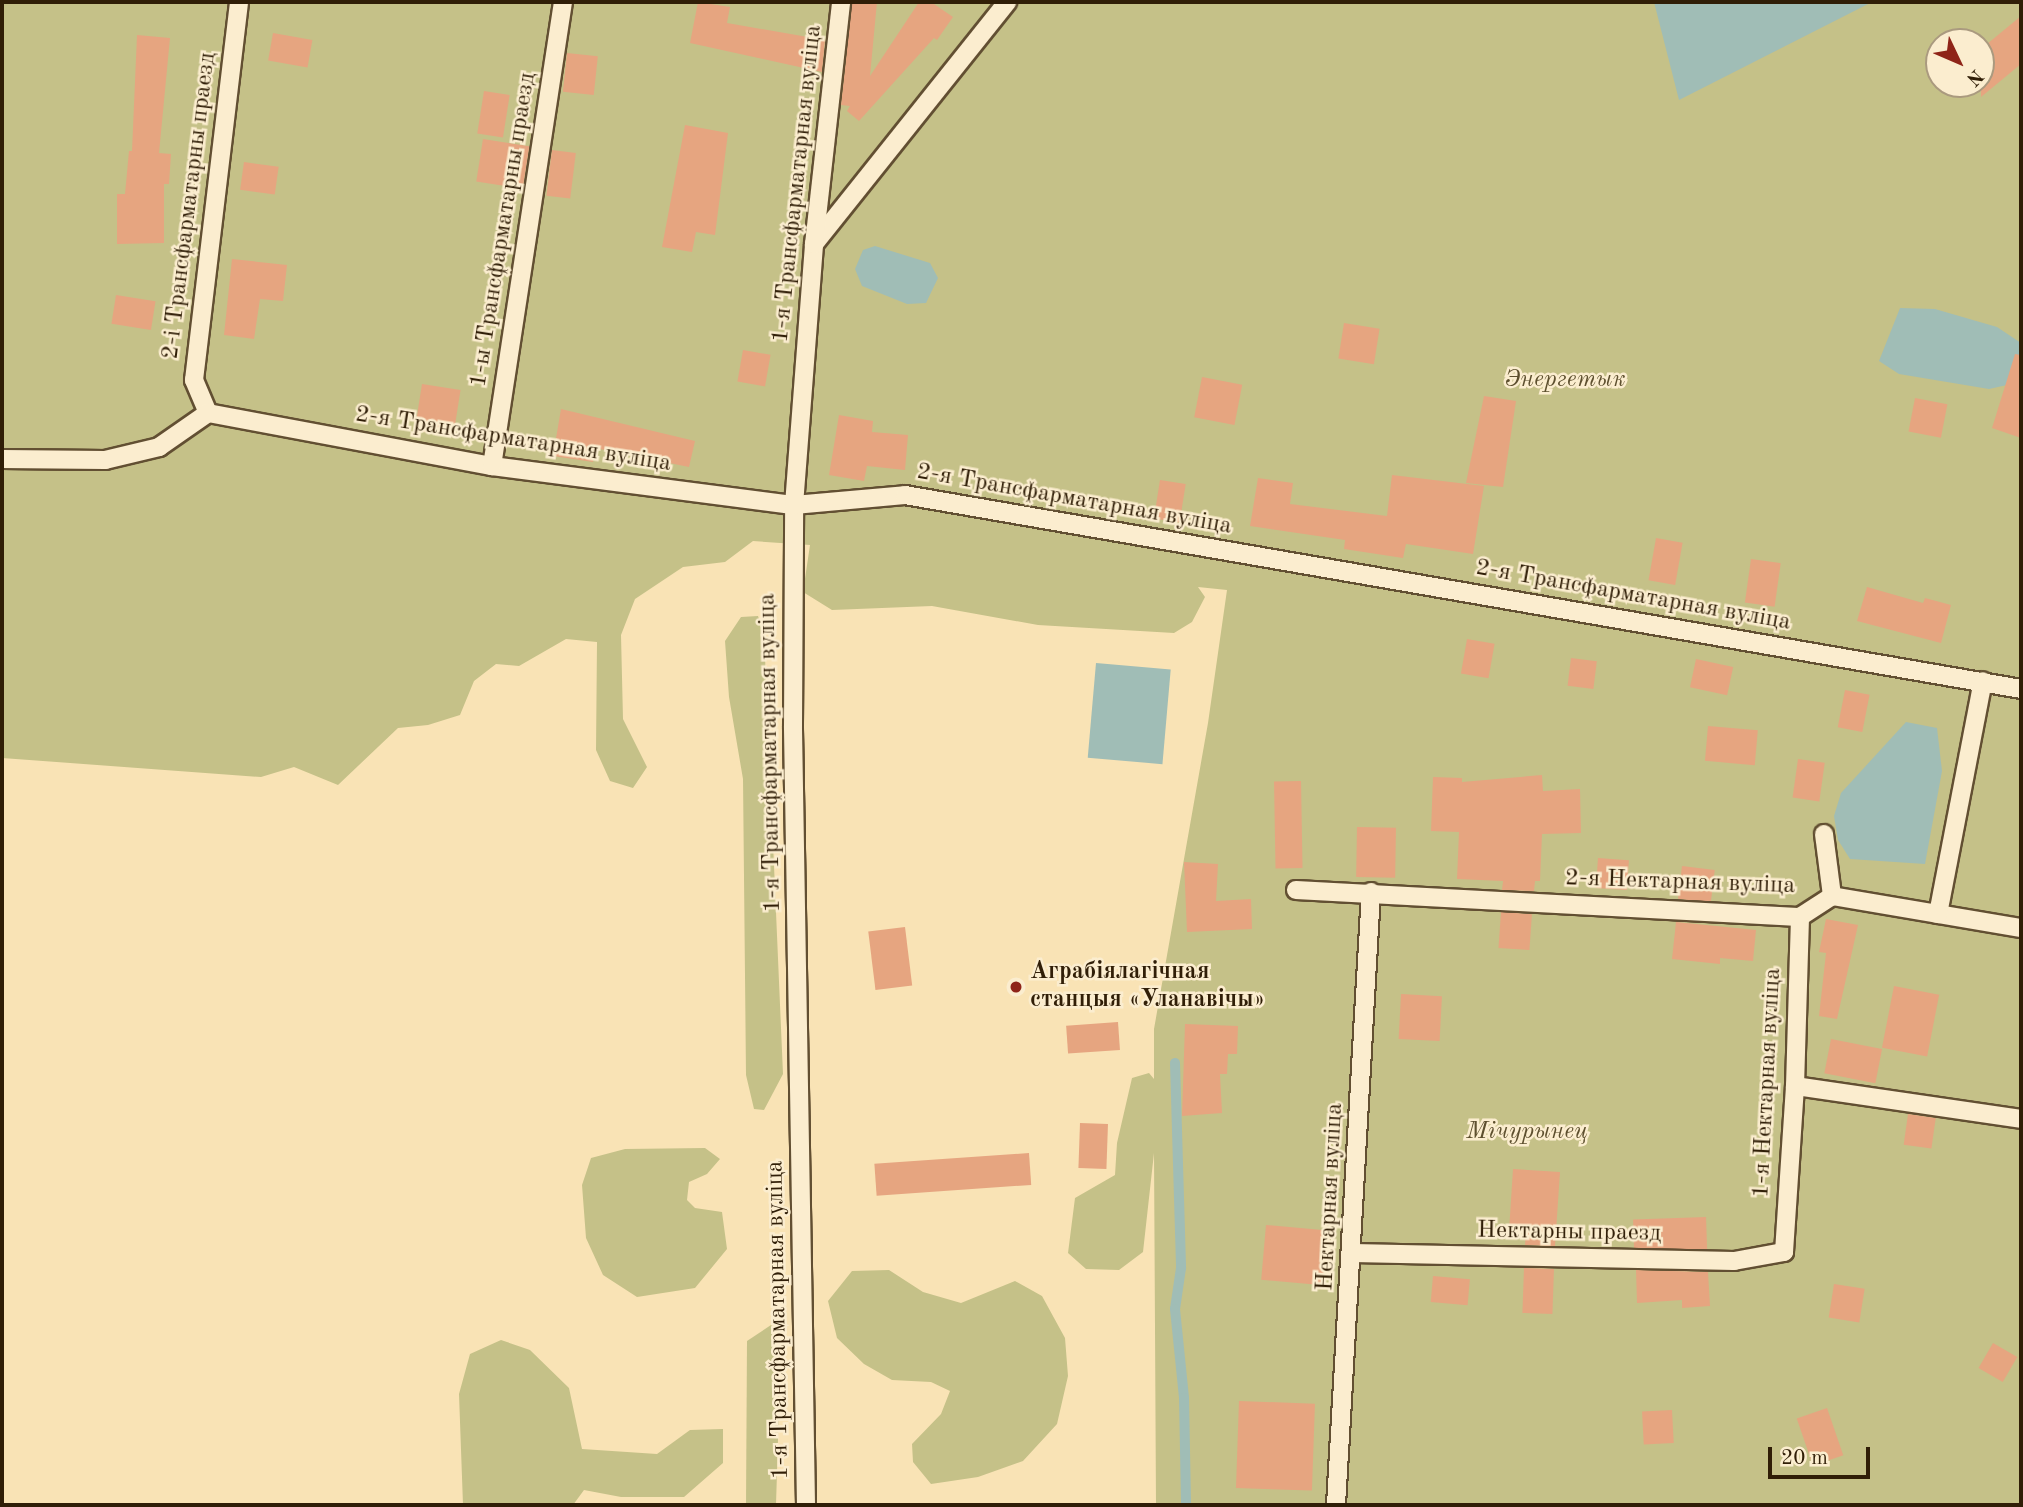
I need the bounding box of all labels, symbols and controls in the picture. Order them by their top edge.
street label: 1-я Трансфарматарная вуліца [767,24,829,344]
north arrow [1925,28,1995,98]
street label: 2-і Трансфарматарны праезд [157,51,223,361]
text: N [1962,65,1986,88]
street label: 1-ы Трансфарматарны праезд [465,71,543,389]
park label: Энергетык [1504,367,1626,395]
street label: 2-я Трансфарматарная вуліца [353,401,673,479]
street label: 2-я Трансфарматарная вуліца [914,458,1234,542]
street label: 2-я Трансфарматарная вуліца [1473,554,1793,638]
street label: 1-я Трансфарматарная вуліца [754,593,788,913]
street label: 2-я Нектарная вуліца [1564,865,1796,901]
place label: Аграбіялагічная станцыя «Уланавічы» [1030,959,1265,1015]
street label: 1-я Нектарная вуліца [1748,967,1788,1199]
marker: Аграбіялагічная станцыя «Уланавічы» [1008,979,1024,995]
street label: Нектарная вуліца [1312,1102,1350,1292]
park label: Мічурынец [1466,1119,1588,1147]
street label: 1-я Трансфарматарная вуліца [762,1160,796,1480]
street label: Нектарны праезд [1477,1217,1661,1249]
scale bar [1771,1434,1872,1478]
text: 20 m [1781,1448,1828,1469]

